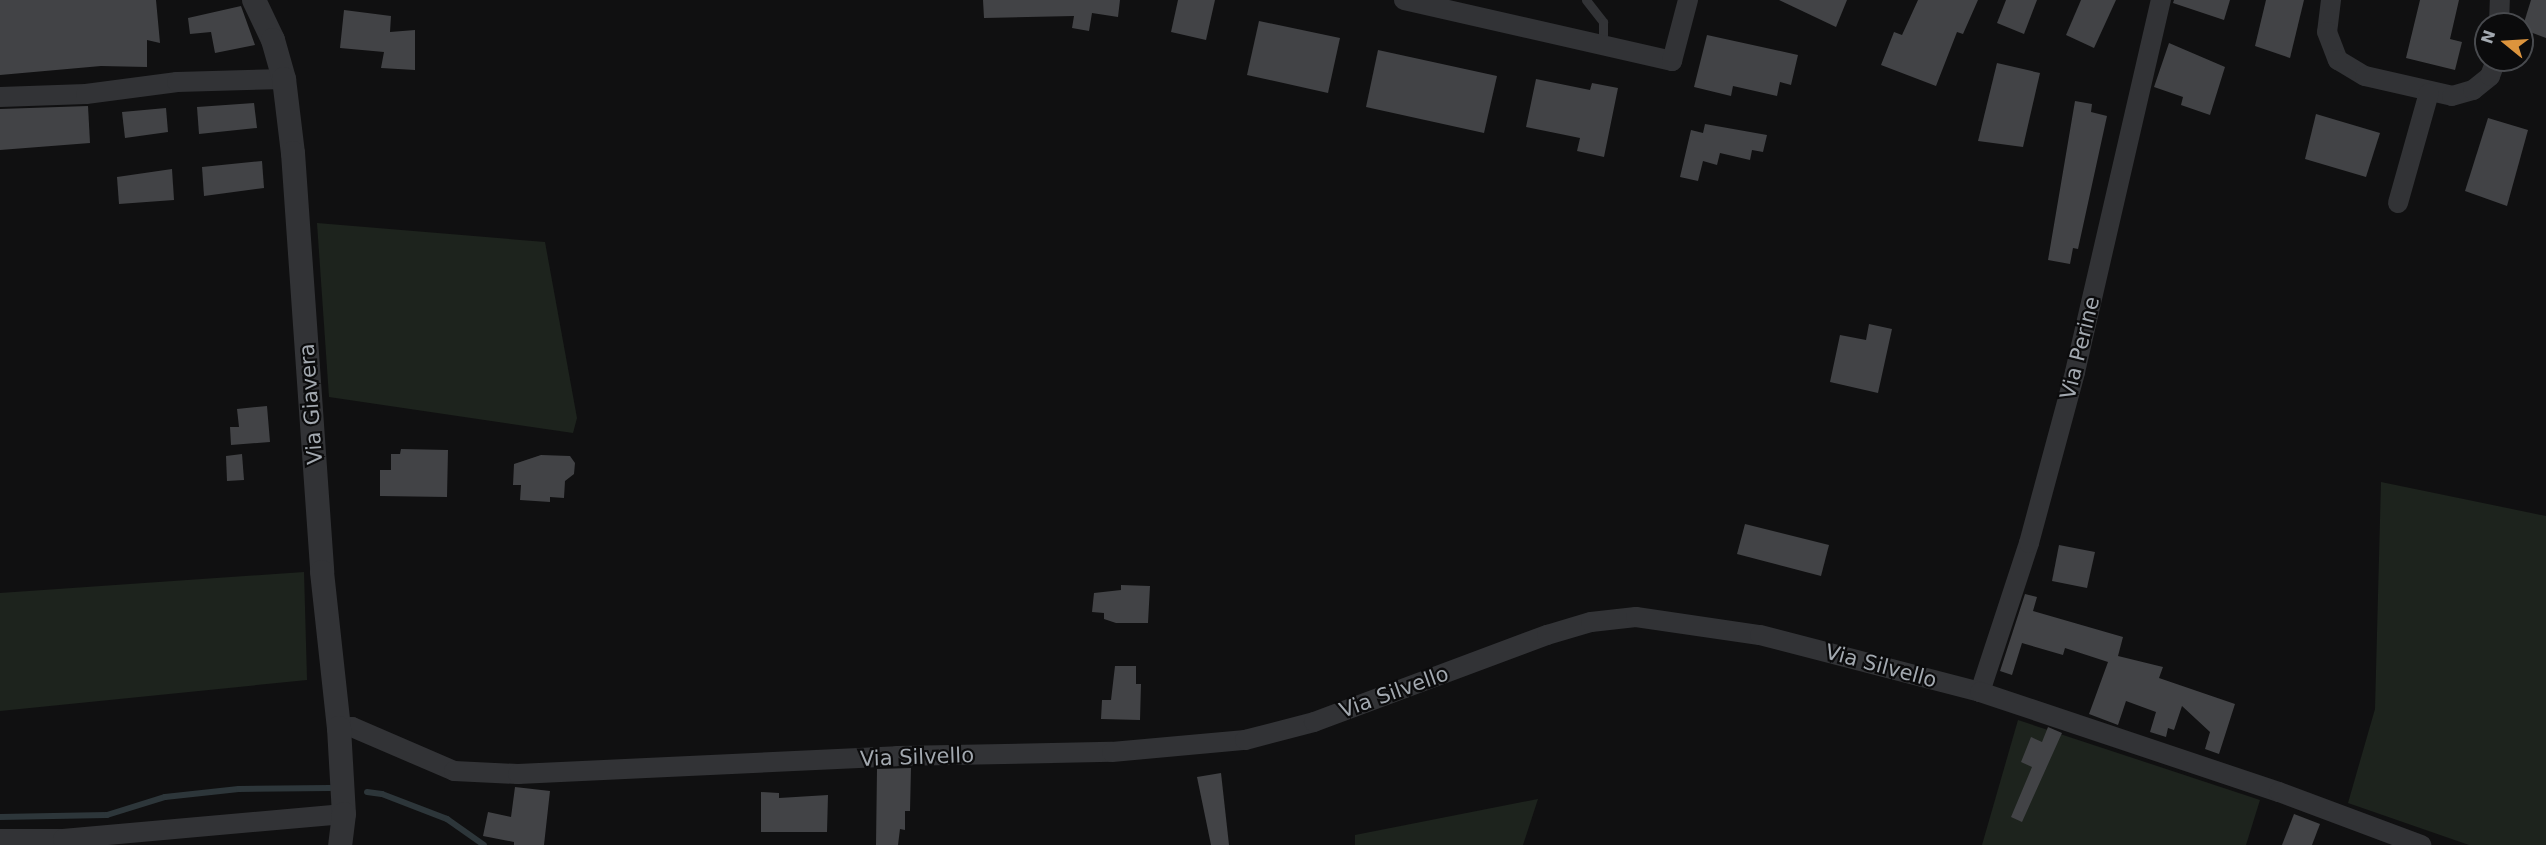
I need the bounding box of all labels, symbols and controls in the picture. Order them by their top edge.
north arrow [2474,12,2534,72]
text: N [2477,28,2499,46]
street label: Via Perine [2055,294,2105,402]
street label: Via Giavera [294,343,328,465]
street label: Via Silvello [1823,639,1939,693]
street label: Via Silvello [1336,661,1452,723]
street label: Via Silvello [860,742,974,772]

